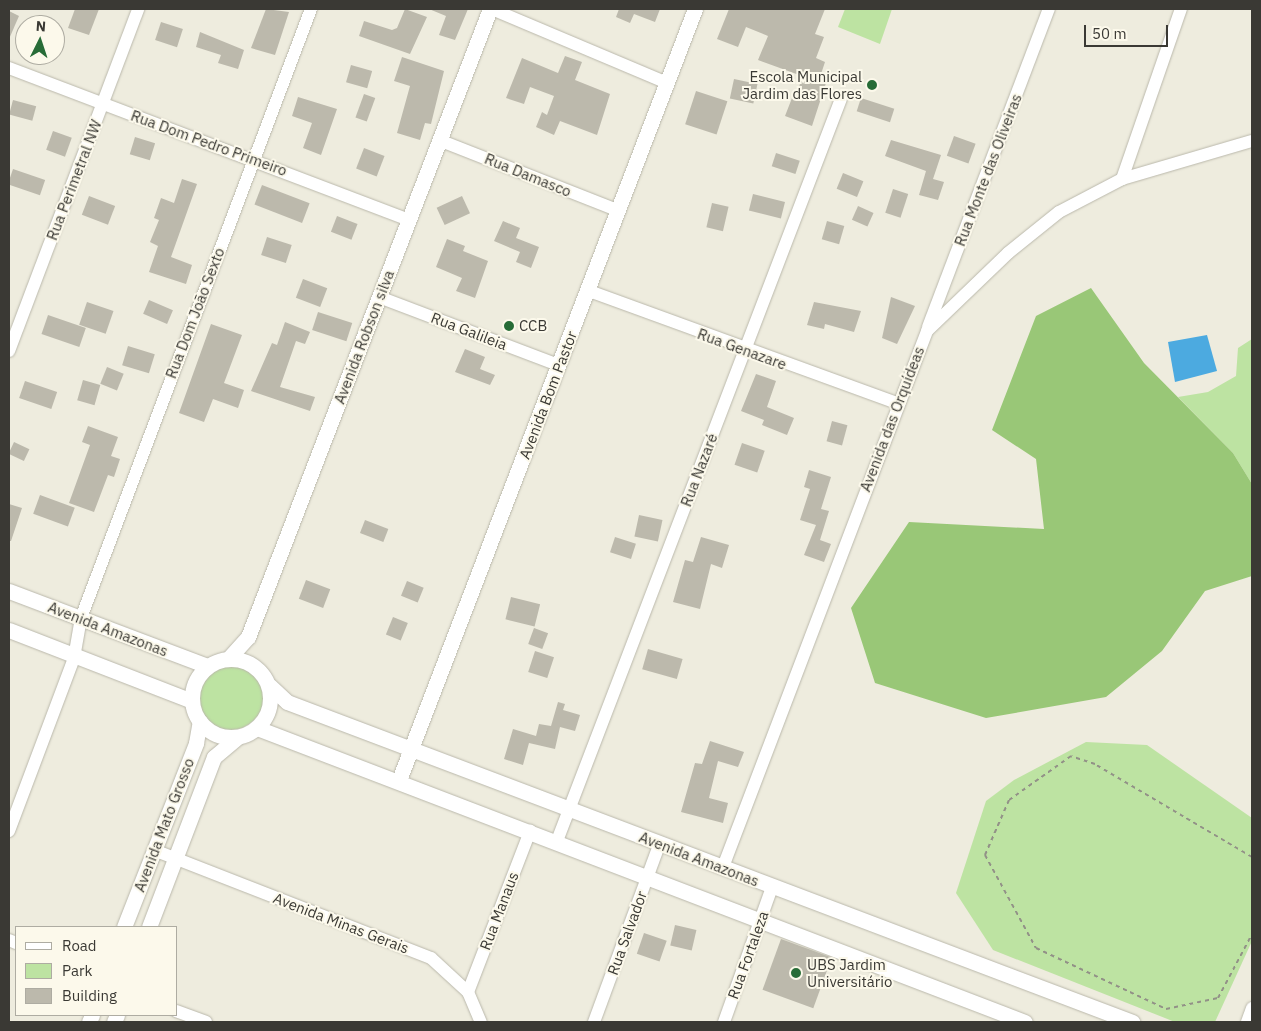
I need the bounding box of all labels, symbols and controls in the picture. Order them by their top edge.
north arrow [15,15,65,65]
scale bar [1086,15,1170,47]
text: N [35,17,47,35]
text: 50 m [1092,24,1127,43]
place label: Escola Municipal Jardim das Flores [742,67,862,102]
marker: Escola Municipal Jardim das Flores [866,79,878,91]
street label: Rua Monte das Oliveiras [951,91,1025,249]
street label: Rua Dom Pedro Primeiro [128,106,290,180]
street label: Rua Perimetral NW [43,117,105,243]
street label: Rua Damasco [482,149,574,201]
street label: Rua Dom João Sexto [162,245,228,381]
street label: Avenida Robson silva [330,268,398,406]
street label: Rua Galileia [428,308,510,354]
place label: CCB [519,317,547,335]
marker: CCB [503,320,515,332]
street label: Rua Genazare [695,325,789,373]
street label: Avenida Bom Pastor [515,329,581,461]
street label: Avenida das Orquídeas [856,344,928,494]
street label: Rua Nazaré [677,431,721,509]
street label: Avenida Amazonas [45,598,171,660]
street label: Avenida Mato Grosso [130,756,198,894]
street label: Avenida Amazonas [636,828,762,890]
street label: Rua Manaus [476,869,522,953]
street label: Rua Salvador [603,888,651,978]
street label: Avenida Minas Gerais [271,889,411,957]
street label: Rua Fortaleza [724,909,772,1001]
legend [15,926,178,1016]
text: Road [62,936,97,955]
place label: UBS Jardim Universitário [807,955,892,990]
text: Park [62,961,92,980]
marker: UBS Jardim Universitário [789,966,803,980]
text: Building [62,986,117,1005]

